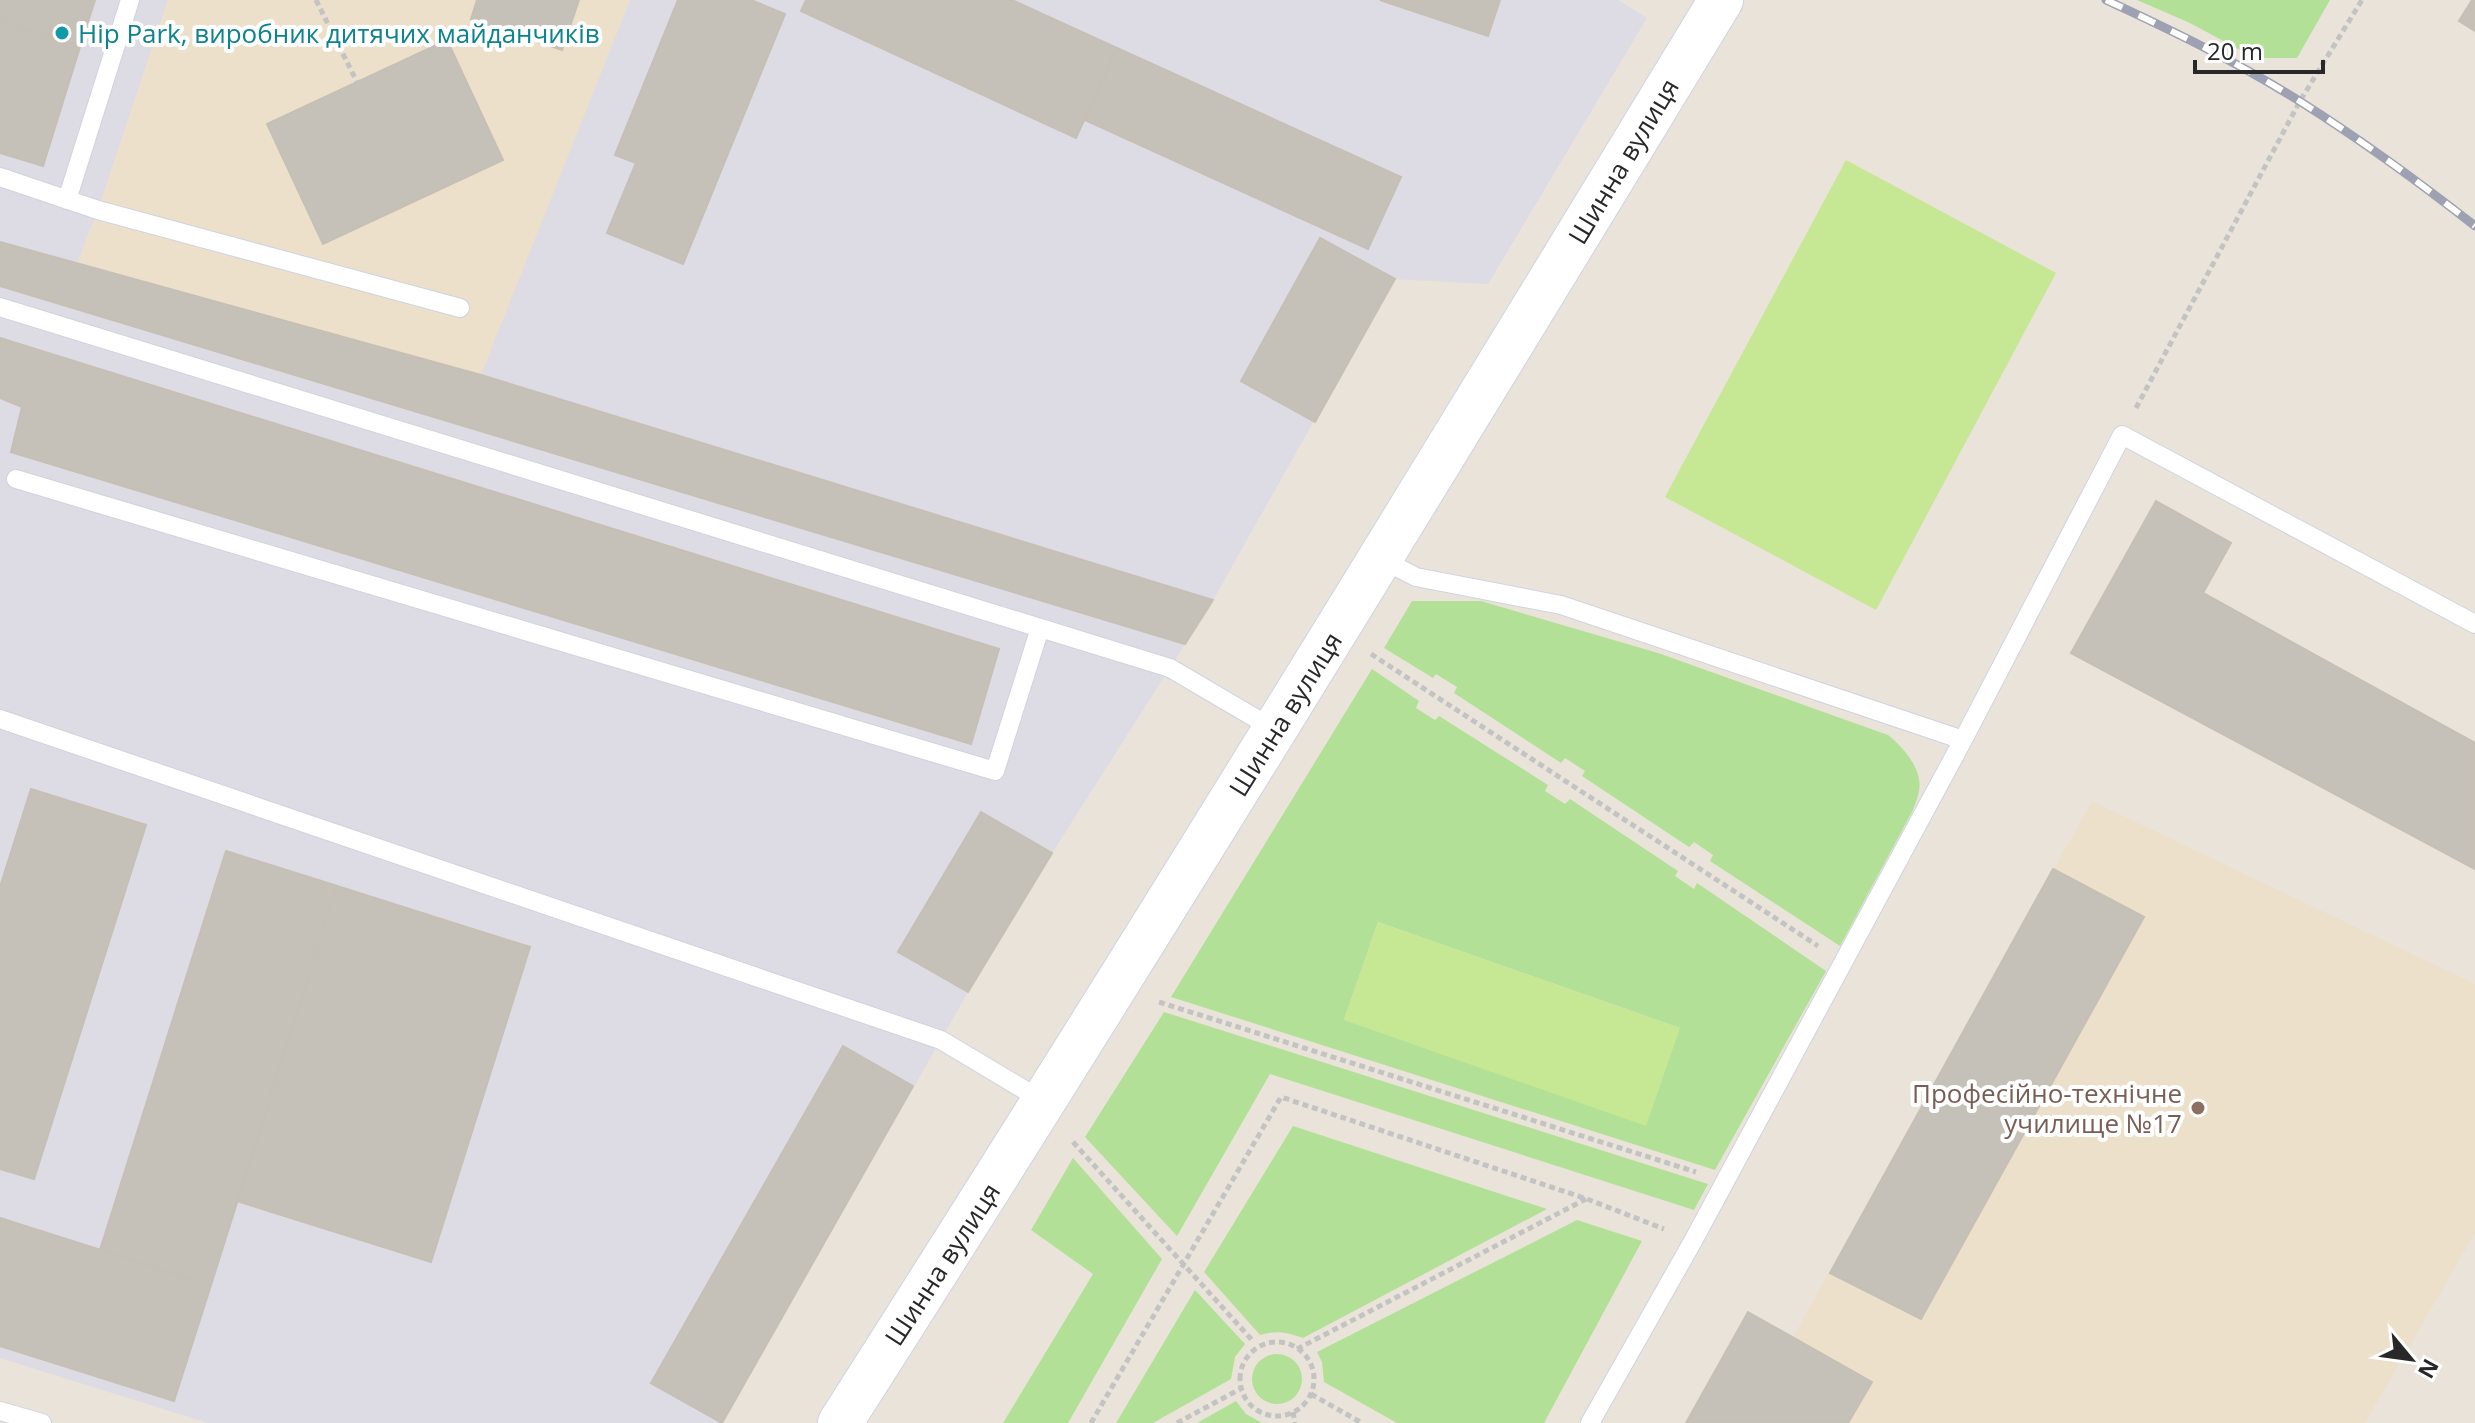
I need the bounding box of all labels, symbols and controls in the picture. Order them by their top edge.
place label: Hip Park, виробник дитячих майданчиків [78,15,600,51]
marker: Hip Park, виробник дитячих майданчиків [53,24,71,42]
scale bar [2195,24,2323,74]
text: 20 m [2207,34,2263,67]
street label: Шинна вулиця [1559,71,1687,251]
street label: Шинна вулиця [1220,625,1350,803]
place label: Професійно-технічне училище №17 [1912,1075,2182,1141]
marker: Професійно-технічне училище №17 [2189,1099,2207,1117]
street label: Шинна вулиця [876,1176,1008,1352]
north arrow [2371,1319,2451,1399]
text: N [2412,1354,2447,1384]

